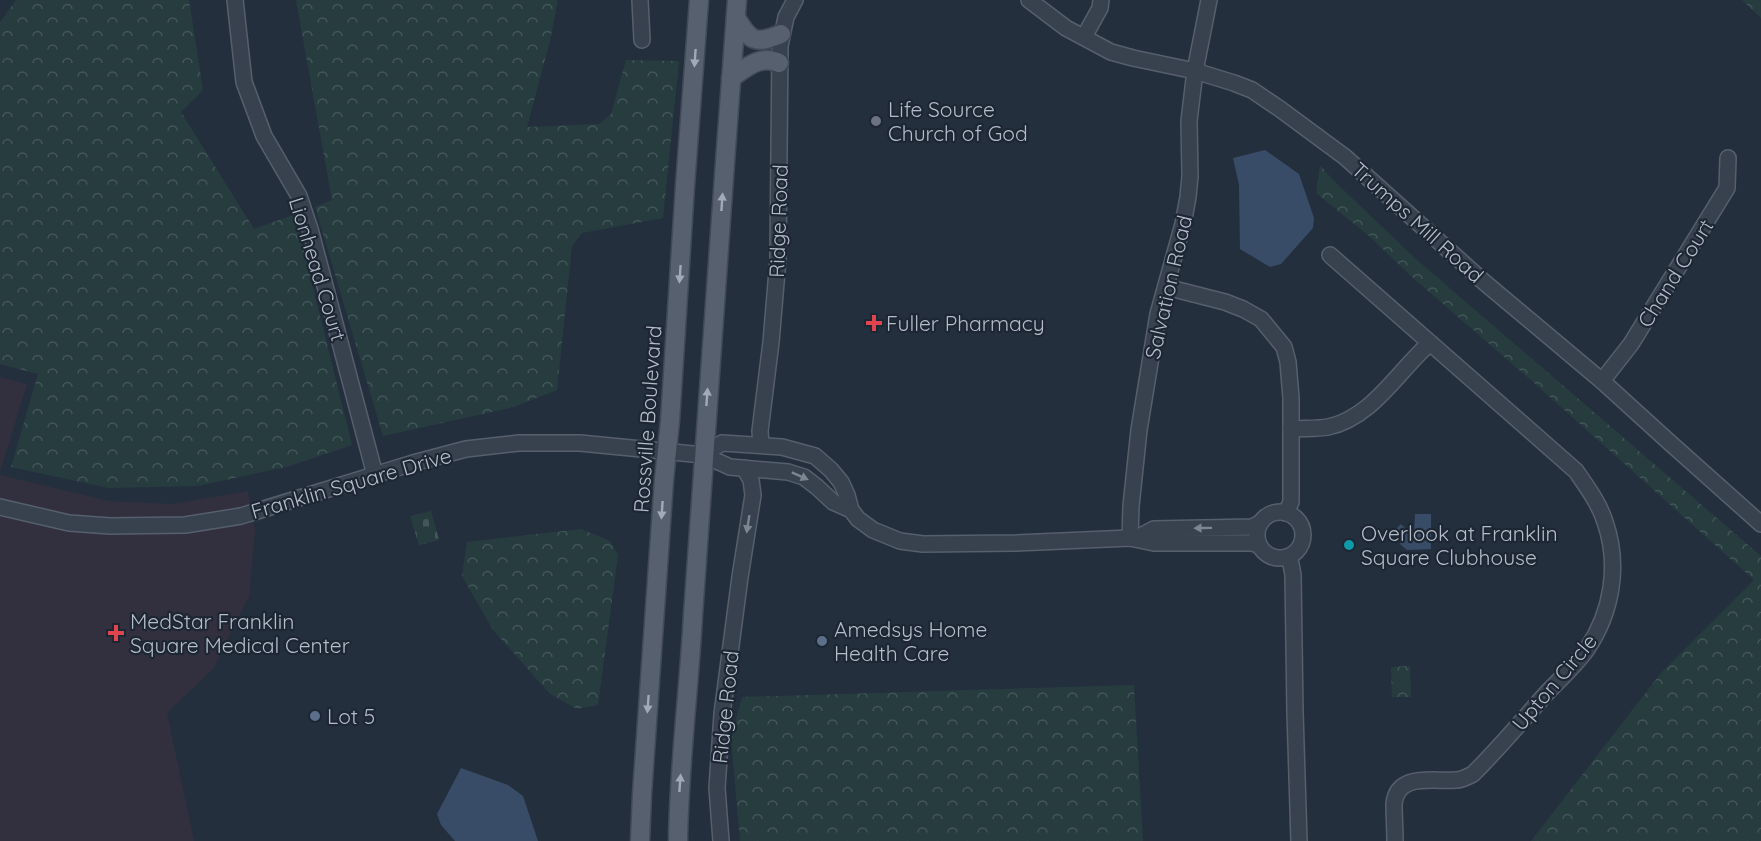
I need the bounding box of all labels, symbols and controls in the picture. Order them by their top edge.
one-way arrow [690,49,700,68]
place label: Life Source Church of God [888,96,1028,146]
marker: Life Source Church of God [869,114,883,128]
street label: Trumps Mill Road [1347,156,1489,288]
street label: Ridge Road [763,164,793,278]
one-way arrow [717,193,727,212]
street label: Lionhead Court [284,194,352,344]
street label: Salvation Road [1139,213,1197,361]
street label: Chand Court [1632,214,1718,332]
one-way arrow [675,264,684,283]
place label: Fuller Pharmacy [886,310,1045,336]
marker: Fuller Pharmacy [867,316,881,330]
street label: Rossville Boulevard [627,324,667,514]
one-way arrow [703,387,712,406]
street label: Franklin Square Drive [248,442,454,524]
one-way arrow [791,472,808,481]
one-way arrow [657,500,667,519]
one-way arrow [744,515,753,534]
place label: Overlook at Franklin Square Clubhouse [1361,520,1558,570]
one-way arrow [1193,523,1212,532]
marker: Overlook at Franklin Square Clubhouse [1342,538,1356,552]
place label: MedStar Franklin Square Medical Center [130,608,350,658]
place label: Amedsys Home Health Care [834,616,987,666]
marker: MedStar Franklin Square Medical Center [107,624,125,642]
street label: Upton Circle [1506,628,1602,736]
marker: Amedsys Home Health Care [815,634,829,648]
street label: Ridge Road [706,649,744,765]
one-way arrow [643,695,653,714]
place label: Lot 5 [327,703,375,729]
marker: Lot 5 [308,709,322,723]
one-way arrow [675,773,685,792]

